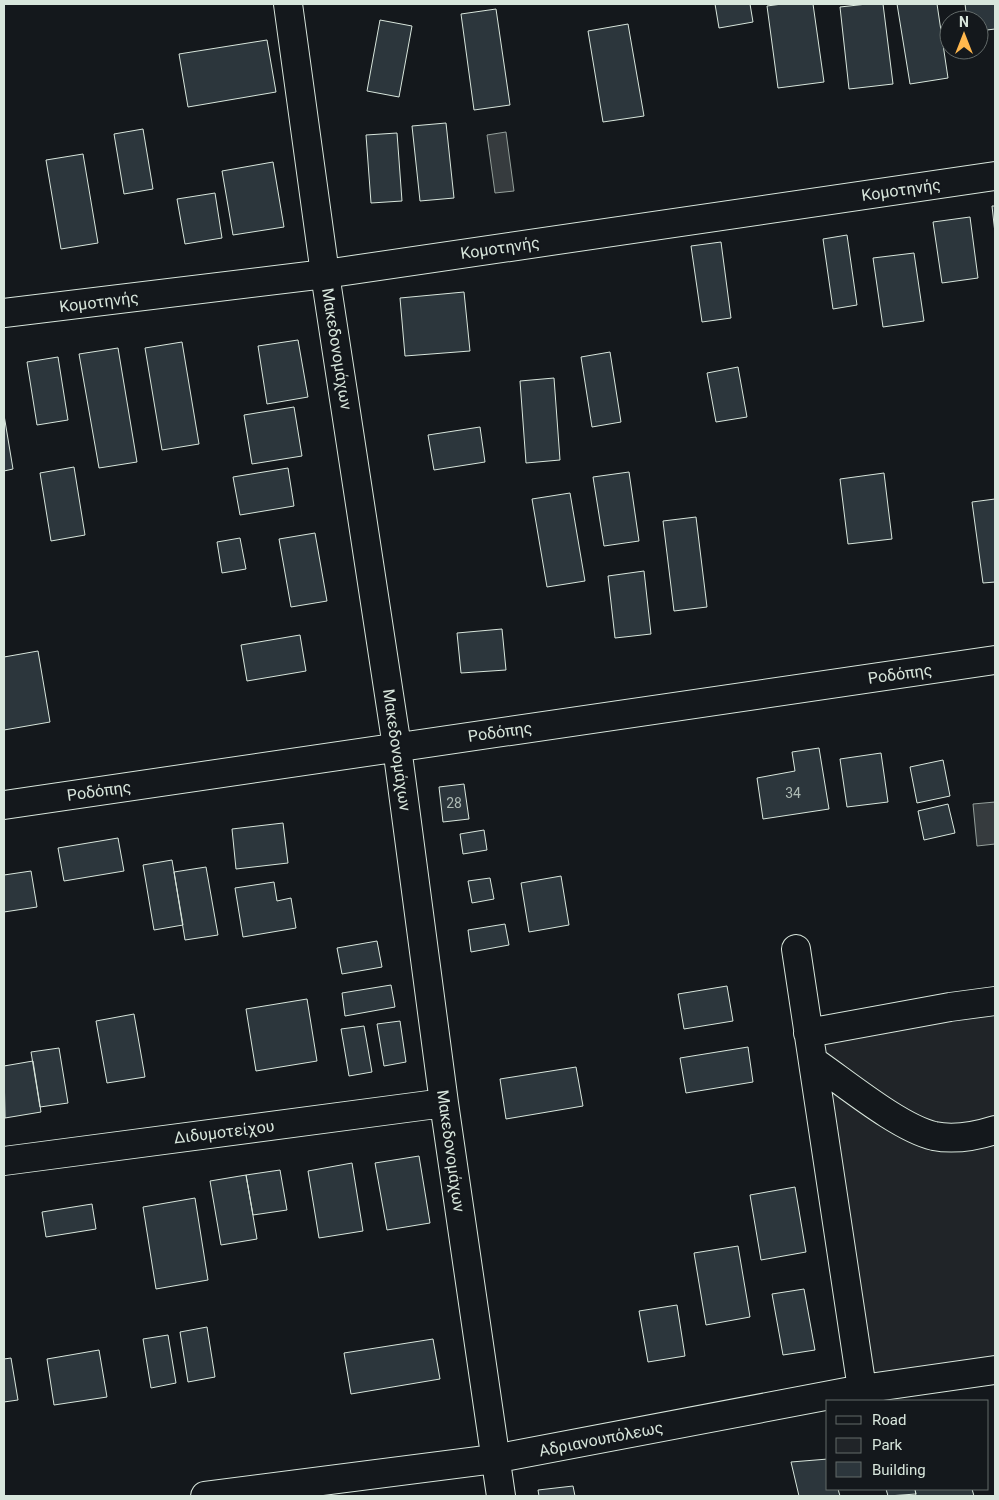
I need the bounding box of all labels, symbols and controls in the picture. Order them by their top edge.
north arrow [939,10,989,60]
text: N [959,14,969,30]
street label: Κομοτηνής [860,175,942,205]
street label: Κομοτηνής [459,233,541,263]
street label: Μακεδονομάχων [318,287,356,412]
street label: Κομοτηνής [58,288,140,316]
street label: Ροδόπης [867,660,933,688]
street label: Μακεδονομάχων [379,688,415,813]
street label: Ροδόπης [467,718,533,746]
street label: Ροδόπης [66,777,132,805]
house number: 34 [785,785,801,801]
house number: 28 [446,795,462,811]
street label: Μακεδονομάχων [433,1089,469,1214]
street label: Διδυμοτείχου [173,1116,275,1148]
legend [826,1400,989,1490]
text: Road [872,1411,906,1429]
street label: Αδριανουπόλεως [537,1418,665,1460]
text: Park [872,1436,903,1454]
text: Building [872,1461,926,1479]

